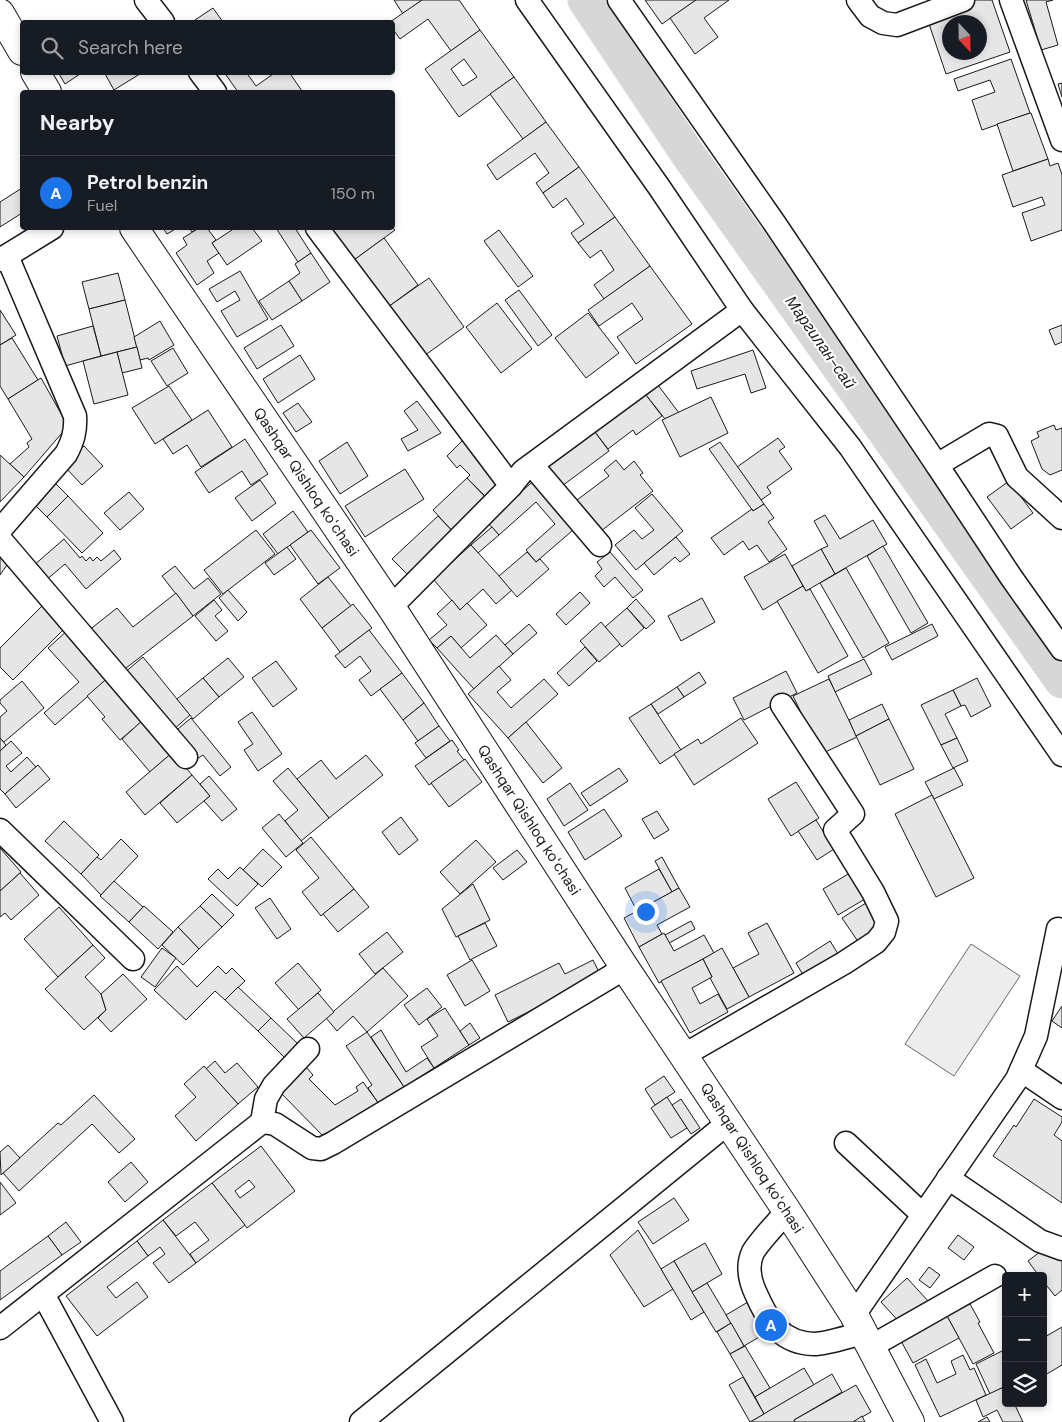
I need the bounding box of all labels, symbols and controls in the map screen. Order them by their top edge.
north arrow [942,15,987,60]
search box [20,20,395,75]
icon: search [38,34,66,62]
text: Search here [78,35,183,60]
text: Nearby [40,109,114,137]
text: Petrol benzin [87,170,208,195]
text: A [50,183,62,204]
text: 150 m [331,183,375,204]
text: Fuel [87,195,117,216]
water label: Маргилан-сай [781,292,860,393]
street label: Qashqar Qishloq koʻchasi [249,404,363,560]
street label: Qashqar Qishloq koʻchasi [473,741,585,899]
your location [633,899,659,925]
street label: Qashqar Qishloq koʻchasi [696,1079,808,1237]
map controls [1002,1272,1047,1407]
button: + [1002,1272,1047,1317]
pin: A [755,1306,787,1344]
button: − [1002,1317,1047,1362]
button: layers [1002,1362,1047,1407]

